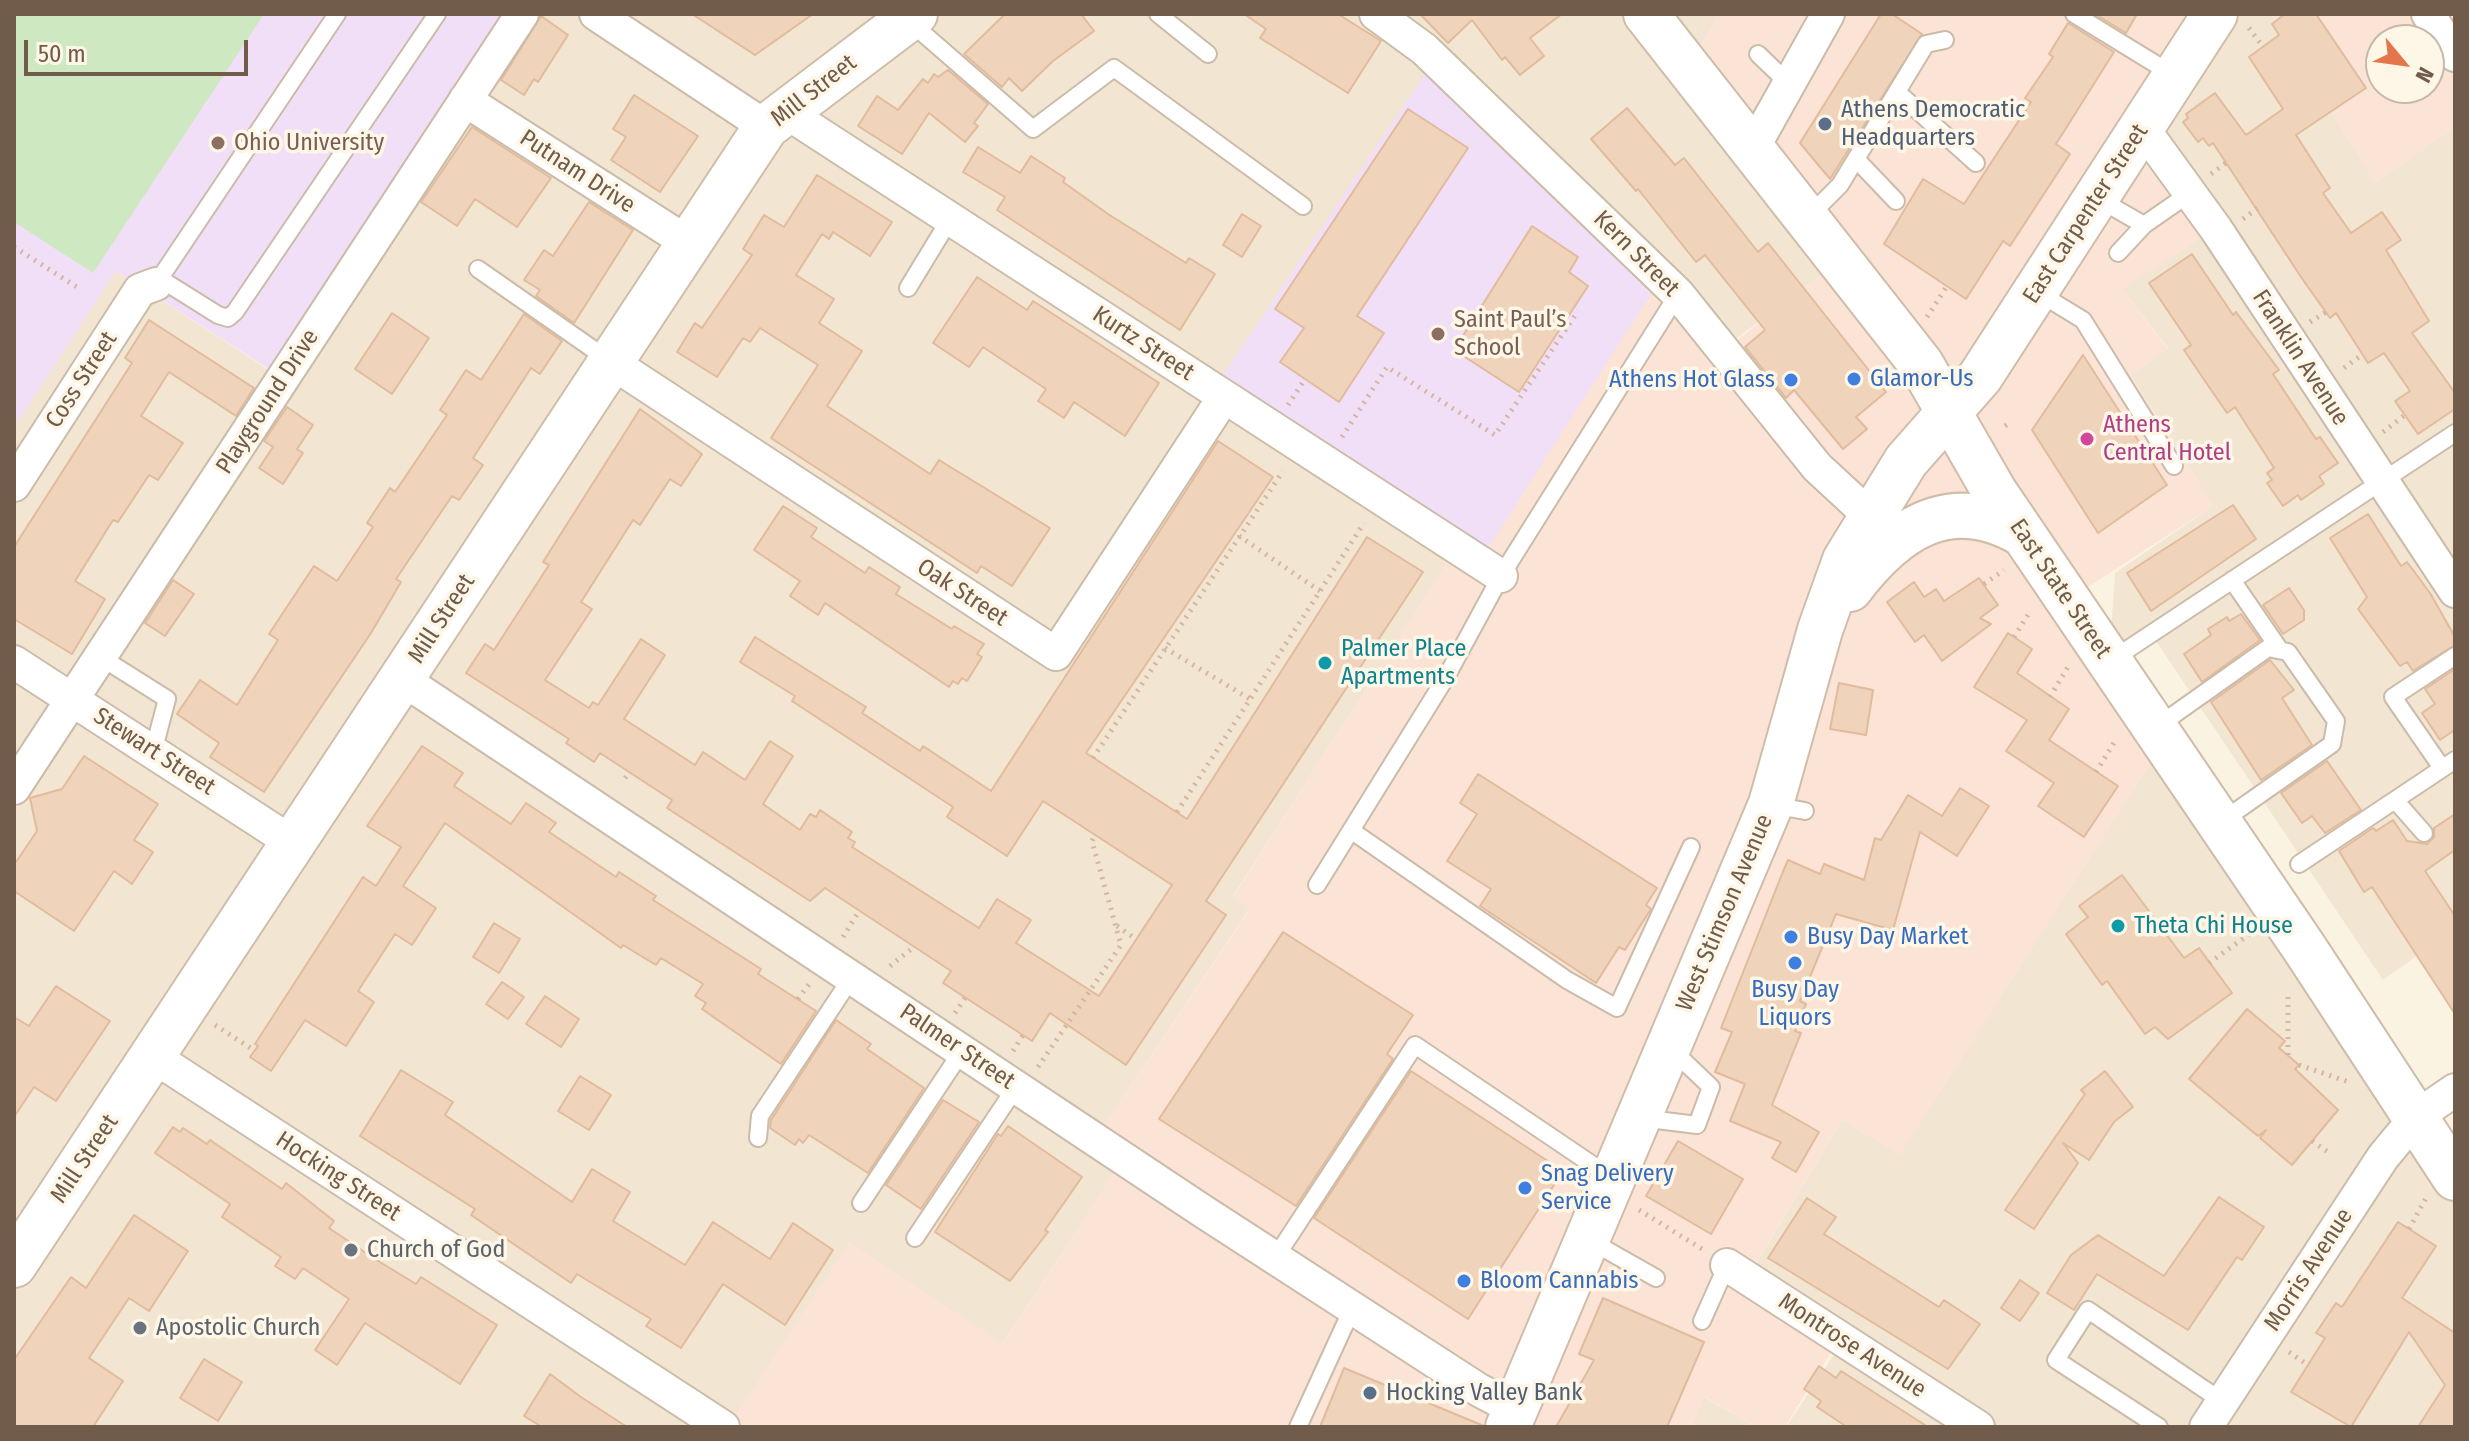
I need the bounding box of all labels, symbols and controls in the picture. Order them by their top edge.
scale bar [28,24,252,74]
north arrow [2365,24,2445,104]
text: 50 m [38,40,86,68]
street label: Mill Street [766,49,862,133]
text: N [2410,63,2440,87]
place label: Athens Democratic Headquarters [1841,96,2025,152]
marker: Athens Democratic Headquarters [1816,115,1834,133]
street label: East Carpenter Street [2017,119,2155,309]
street label: Putnam Drive [514,124,640,220]
place label: Ohio University [234,129,384,157]
marker: Ohio University [209,134,227,152]
street label: Kern Street [1587,205,1685,303]
street label: Franklin Avenue [2246,285,2354,431]
street label: Kurtz Street [1087,300,1199,388]
place label: Saint Paul’s School [1454,306,1567,362]
street label: Playground Drive [211,324,325,480]
marker: Saint Paul’s School [1429,325,1447,343]
street label: Coss Street [40,326,124,434]
place label: Glamor-Us [1870,365,1973,393]
place label: Athens Hot Glass [1609,366,1775,394]
marker: Glamor-Us [1845,370,1863,388]
marker: Athens Hot Glass [1782,371,1800,389]
place label: Athens Central Hotel [2103,411,2231,467]
marker: Athens Central Hotel [2078,430,2096,448]
street label: East State Street [2003,514,2117,664]
street label: Oak Street [911,553,1013,633]
street label: Mill Street [403,569,481,669]
place label: Palmer Place Apartments [1341,635,1466,691]
marker: Palmer Place Apartments [1316,654,1334,672]
street label: Stewart Street [88,702,220,802]
street label: West Stimson Avenue [1671,810,1779,1016]
place label: Theta Chi House [2134,912,2293,940]
marker: Theta Chi House [2109,917,2127,935]
place label: Busy Day Market [1807,923,1968,951]
marker: Busy Day Market [1782,928,1800,946]
marker: Busy Day Liquors [1786,954,1804,972]
place label: Busy Day Liquors [1751,976,1839,1032]
street label: Palmer Street [894,998,1020,1096]
street label: Mill Street [45,1109,125,1209]
street label: Hocking Street [270,1126,406,1228]
place label: Snag Delivery Service [1541,1160,1674,1216]
marker: Snag Delivery Service [1516,1179,1534,1197]
street label: Morris Avenue [2259,1203,2359,1337]
place label: Church of God [367,1236,505,1264]
marker: Church of God [342,1241,360,1259]
place label: Bloom Cannabis [1480,1267,1639,1295]
marker: Bloom Cannabis [1455,1272,1473,1290]
street label: Montrose Avenue [1773,1288,1931,1404]
place label: Apostolic Church [156,1314,320,1342]
marker: Apostolic Church [131,1319,149,1337]
place label: Hocking Valley Bank [1386,1379,1582,1407]
marker: Hocking Valley Bank [1361,1384,1379,1402]

